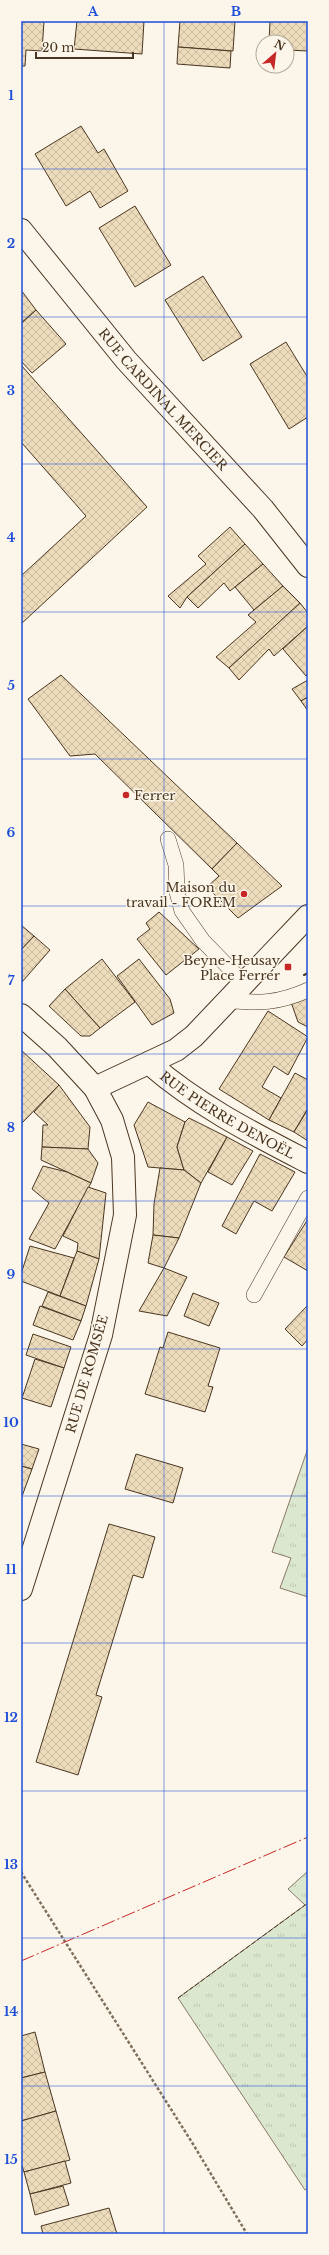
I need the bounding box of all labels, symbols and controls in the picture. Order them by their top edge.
text: A [87,3,99,20]
text: B [231,3,241,20]
scale bar [36,34,133,60]
north arrow [255,34,295,74]
text: N [272,37,288,54]
text: 20 m [42,40,74,55]
text: 1 [8,87,14,104]
text: 2 [7,235,15,252]
street label: RUE CARDINAL MERCIER [95,324,232,474]
text: 3 [7,382,15,399]
text: 4 [7,529,16,546]
text: 5 [7,677,15,694]
place label: Ferrer [134,787,176,804]
marker: Ferrer [121,790,131,800]
text: 6 [7,824,16,841]
place label: Maison du travail - FOREM [126,879,236,911]
marker: Maison du travail - FOREM [239,889,249,899]
place label: Beyne-Heusay Place Ferrer [183,952,281,984]
marker: Beyne-Heusay Place Ferrer [283,962,293,972]
text: 7 [8,972,15,989]
street label: RUE PIERRE DENOËL [157,1067,298,1163]
text: 8 [7,1119,15,1136]
text: 9 [7,1266,16,1283]
street label: RUE DE ROMSÉE [62,1313,112,1435]
text: 10 [3,1414,19,1431]
text: 11 [5,1561,17,1578]
text: 12 [4,1709,18,1726]
text: 13 [4,1856,18,1873]
text: 14 [4,2003,19,2020]
text: 15 [4,2151,18,2168]

